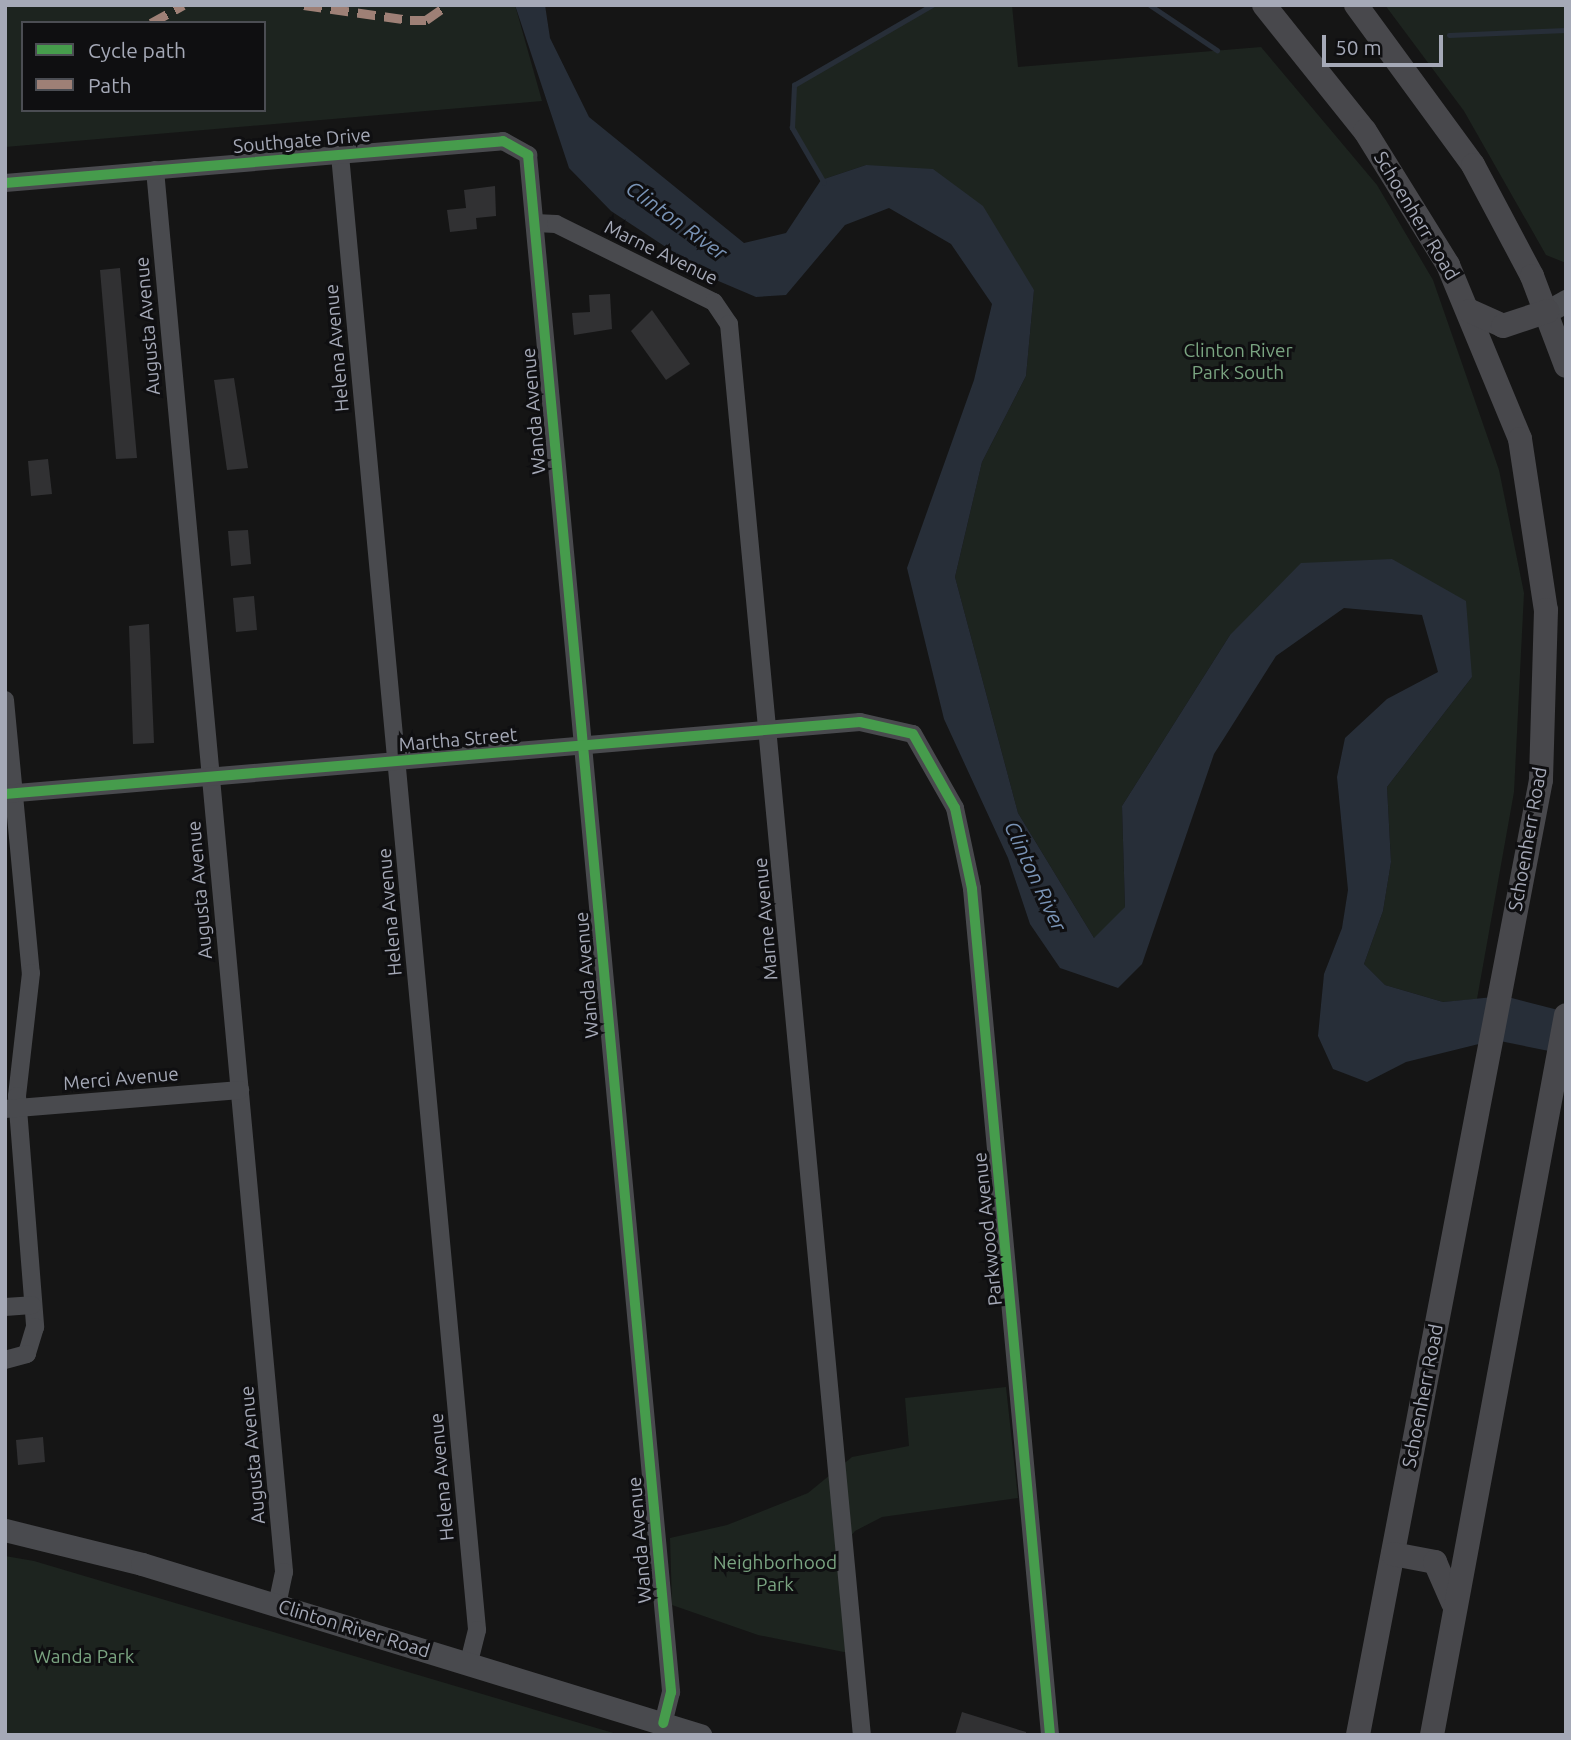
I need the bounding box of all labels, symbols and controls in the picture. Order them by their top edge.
legend [21,21,266,112]
scale bar [1326,21,1447,65]
text: 50 m [1335,35,1382,59]
text: Cycle path [88,38,186,62]
text: Path [88,73,131,97]
street label: Southgate Drive [232,124,372,158]
street label: Schoenherr Road [1369,148,1463,284]
water label: Clinton River [622,175,732,265]
street label: Marne Avenue [601,216,721,290]
street label: Augusta Avenue [131,256,165,396]
street label: Helena Avenue [320,283,354,413]
park label: Clinton River Park South [1183,340,1293,384]
street label: Wanda Avenue [517,347,551,475]
street label: Martha Street [398,723,518,757]
street label: Schoenherr Road [1504,765,1552,913]
water label: Clinton River [999,817,1073,935]
street label: Augusta Avenue [183,820,217,960]
street label: Helena Avenue [373,847,407,977]
street label: Marne Avenue [749,857,783,981]
street label: Wanda Avenue [570,911,604,1039]
street label: Merci Avenue [62,1063,180,1095]
street label: Parkwood Avenue [969,1151,1007,1307]
street label: Schoenherr Road [1398,1322,1448,1470]
street label: Augusta Avenue [236,1385,270,1525]
street label: Helena Avenue [425,1412,459,1542]
street label: Wanda Avenue [623,1476,657,1604]
park label: Neighborhood Park [713,1552,837,1596]
street label: Clinton River Road [275,1595,433,1663]
park label: Wanda Park [34,1646,134,1668]

